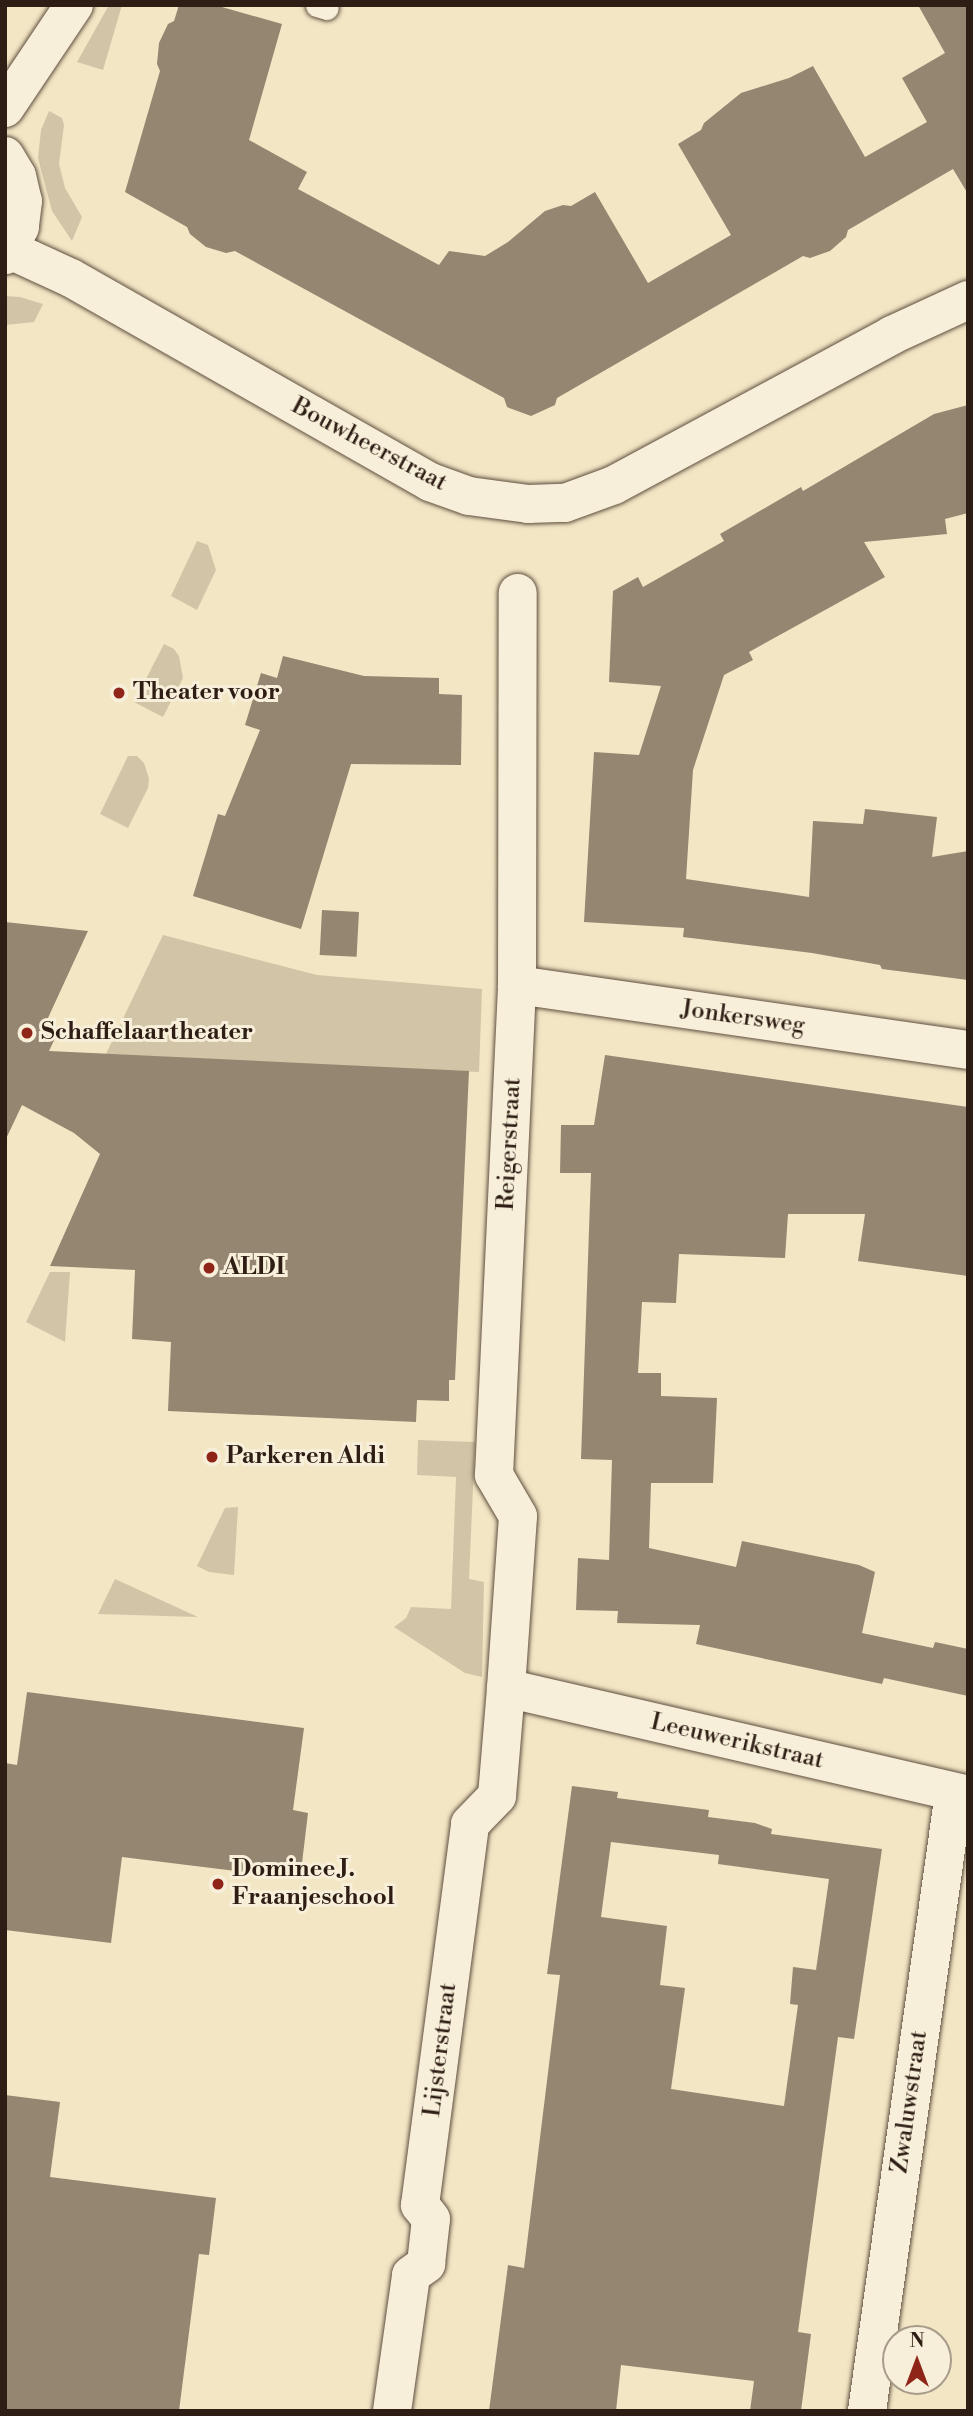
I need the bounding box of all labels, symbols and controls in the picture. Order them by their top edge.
street label: Bouwheerstraat [286,392,452,498]
place label: Theater voor [133,679,280,707]
marker: Theater voor [111,685,127,701]
street label: Jonkersweg [679,995,807,1041]
place label: Schaffelaartheater [41,1019,253,1047]
marker: Schaffelaartheater [19,1025,35,1041]
street label: Reigerstraat [492,1077,528,1211]
place label: ALDI [223,1254,285,1282]
marker: ALDI [201,1260,217,1276]
place label: Parkeren Aldi [226,1443,385,1471]
marker: Parkeren Aldi [204,1449,220,1465]
street label: Leeuwerikstraat [648,1708,826,1776]
place label: Dominee J. Fraanjeschool [232,1856,395,1912]
marker: Dominee J. Fraanjeschool [210,1876,226,1892]
street label: Lijsterstraat [418,1981,464,2119]
street label: Zwaluwstraat [886,2029,934,2175]
north arrow [882,2325,952,2395]
text: N [909,2329,925,2353]

